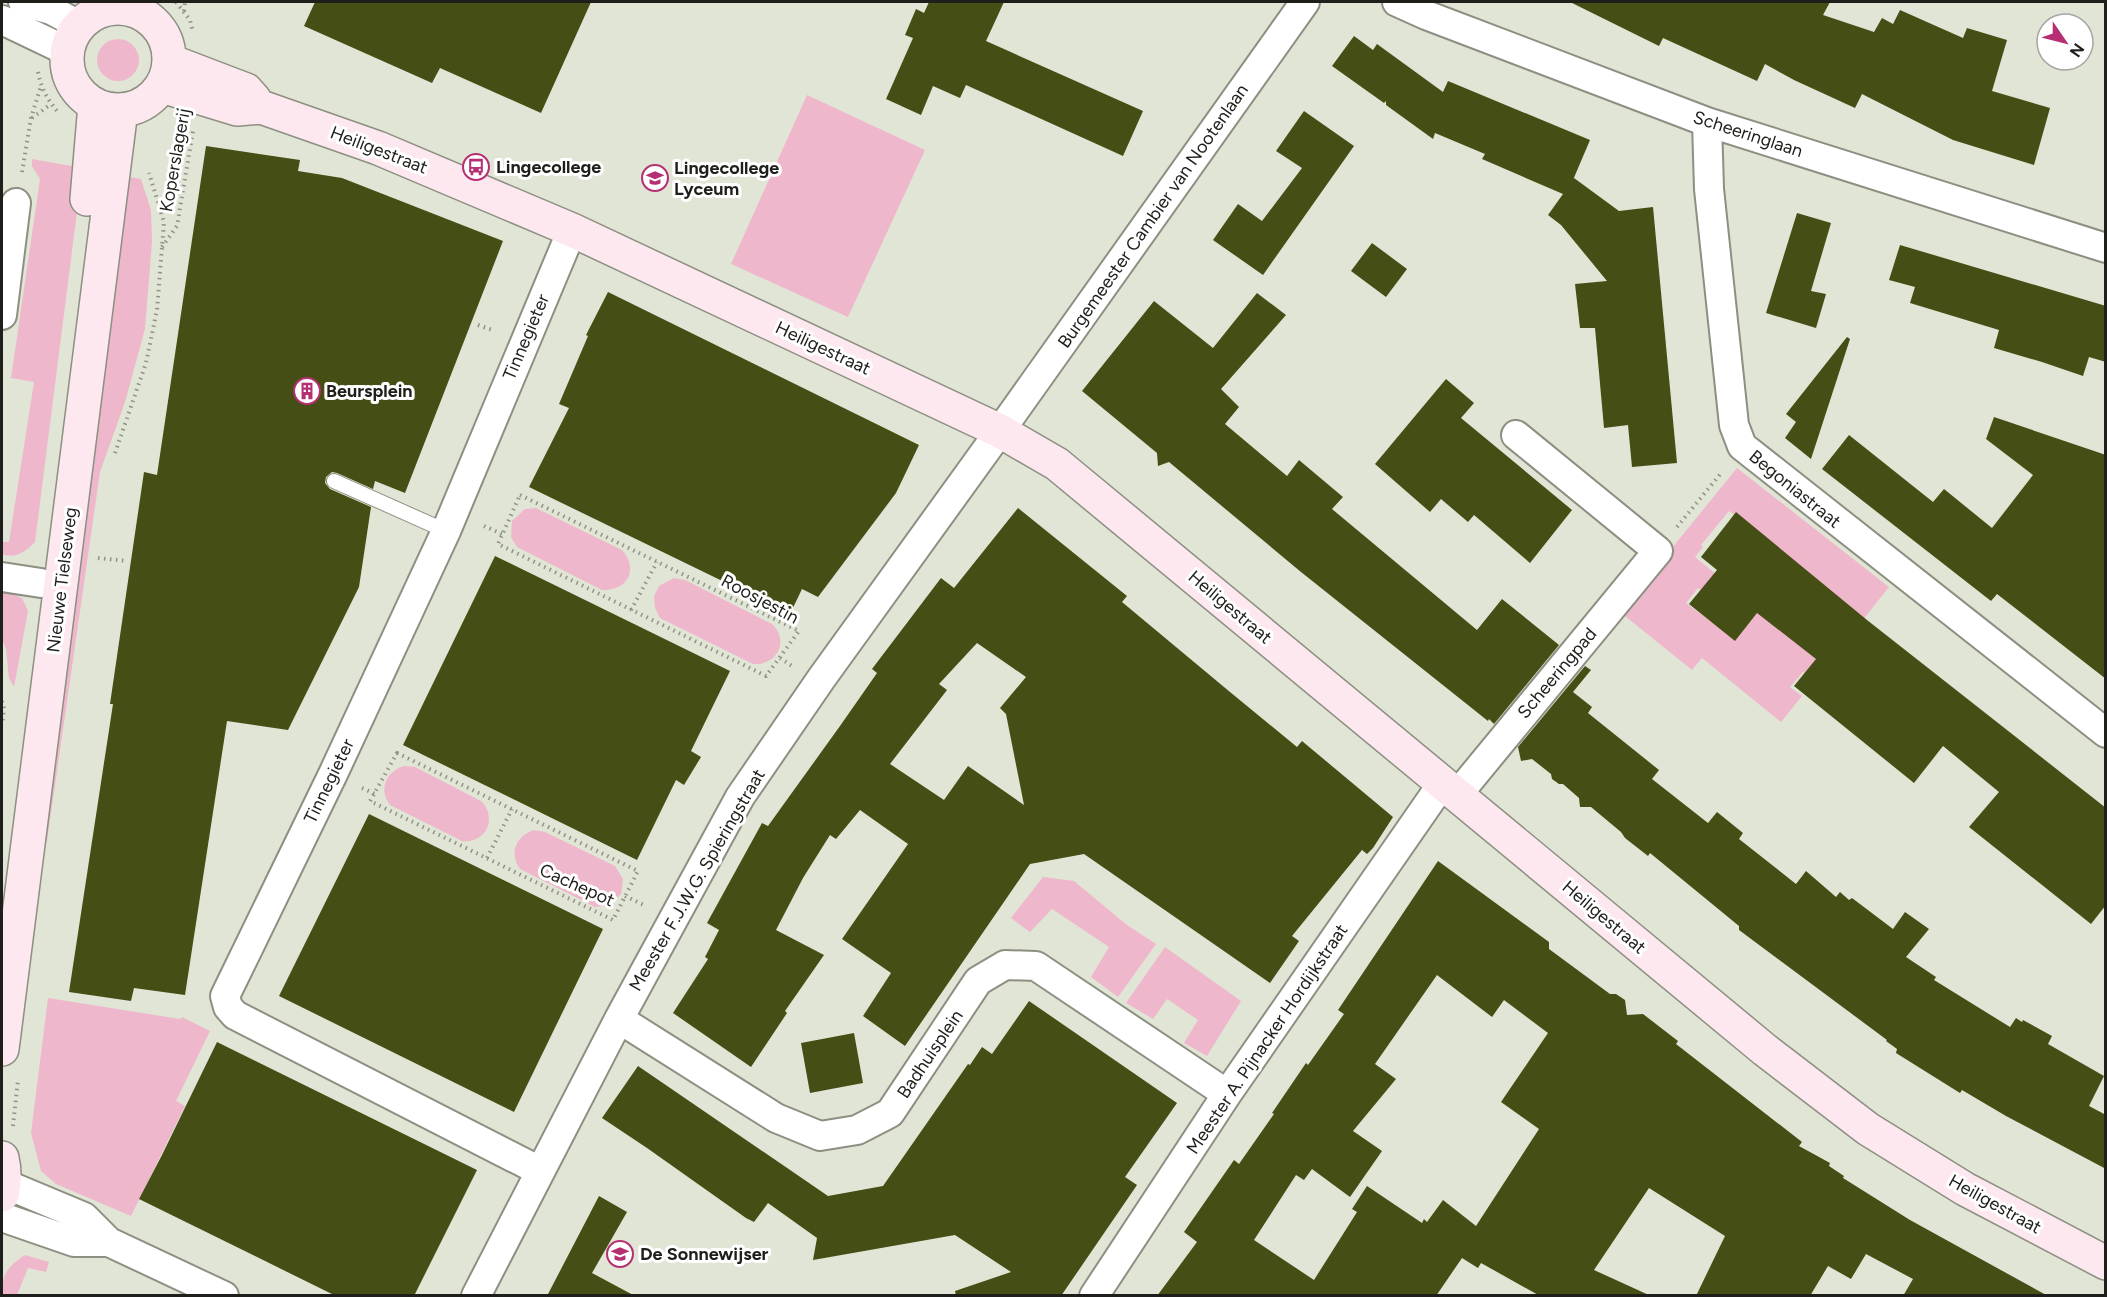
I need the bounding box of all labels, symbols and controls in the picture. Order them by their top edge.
north arrow [2035,12,2095,72]
text: N [2066,40,2088,61]
street label: Burgemeester Cambier van Nootenlaan [1053,80,1253,352]
street label: Koperslagerij [155,106,195,214]
street label: Scheeringlaan [1691,106,1805,162]
street label: Heiligestraat [327,121,431,179]
bus stop icon: Lingecollege [461,152,491,182]
place label: Lingecollege [496,156,601,178]
place label: Lingecollege Lyceum [674,157,779,200]
school or university icon: Lingecollege Lyceum [640,163,670,193]
street label: Tinnegieter [498,291,554,383]
street label: Heiligestraat [772,316,874,380]
building icon: Beursplein [292,376,322,406]
place label: Beursplein [326,380,413,402]
street label: Begoniastraat [1745,445,1845,533]
street label: Nieuwe Tielseweg [42,506,82,654]
street label: Heiligestraat [1184,566,1276,648]
street label: Roosjestin [717,569,803,629]
street label: Scheeringpad [1513,623,1601,723]
street label: Tinnegieter [299,735,359,827]
street label: Meester F.J.W.G. Spieringstraat [624,765,770,995]
street label: Cachepot [536,859,618,911]
street label: Heiligestraat [1558,876,1650,958]
street label: Meester A. Pijnacker Hordijkstraat [1182,920,1353,1158]
street label: Badhuisplein [892,1006,968,1102]
street label: Heiligestraat [1945,1170,2045,1239]
school or university icon: De Sonnewijser [605,1239,635,1269]
place label: De Sonnewijser [640,1243,769,1265]

